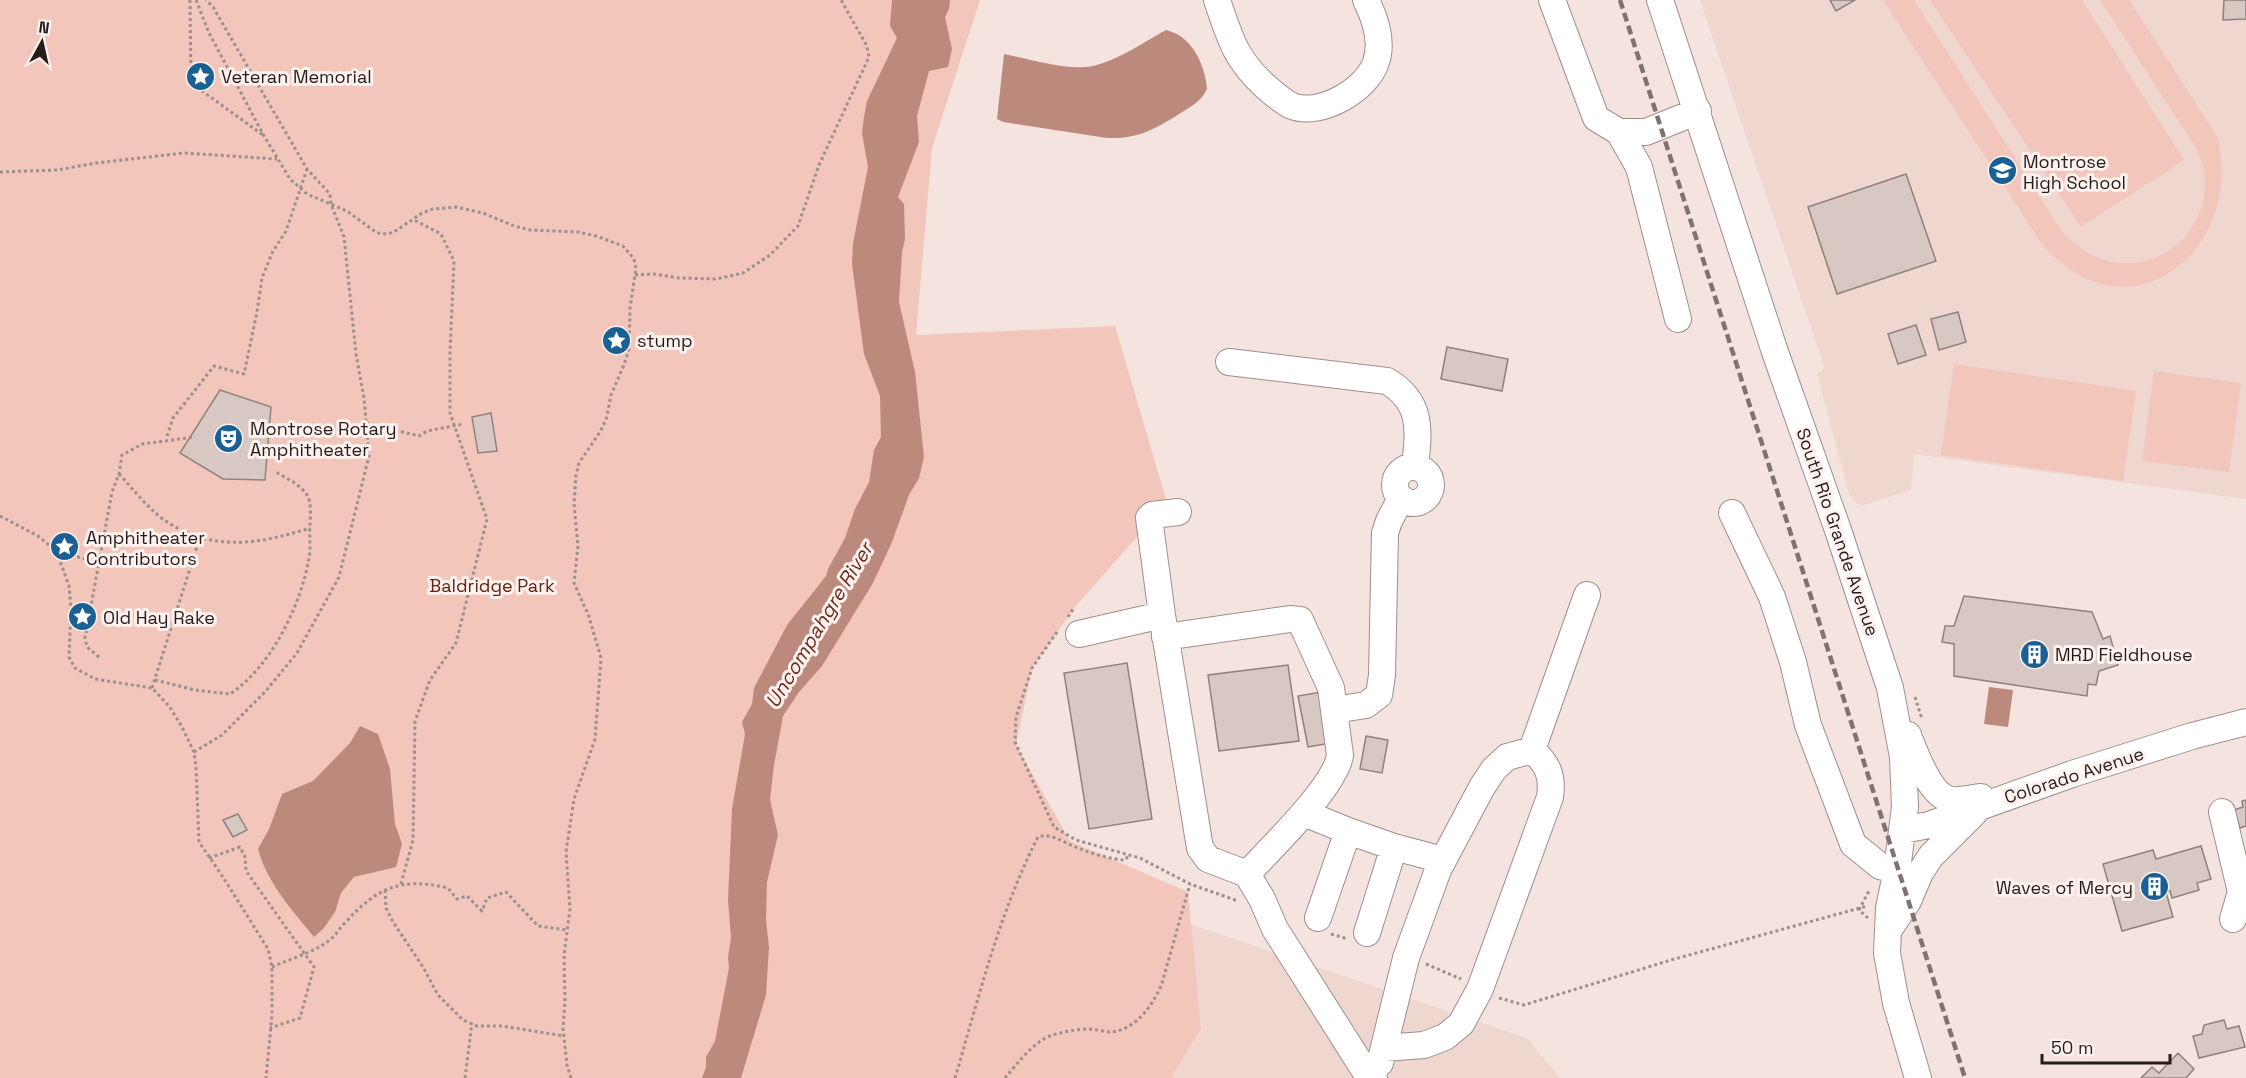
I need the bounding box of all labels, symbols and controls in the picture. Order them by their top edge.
north arrow [12,12,72,72]
text: N [37,16,51,39]
place icon: Veteran Memorial [184,60,216,92]
place label: Veteran Memorial [221,65,372,88]
place label: Montrose High School [2023,150,2126,194]
school or university icon: Montrose High School [1986,155,2018,187]
place icon: stump [600,324,632,356]
place label: stump [637,329,693,352]
place label: Montrose Rotary Amphitheater [250,417,397,461]
theatre icon: Montrose Rotary Amphitheater [213,422,245,454]
street label: South Rio Grande Avenue [1792,425,1884,639]
place label: Amphitheater Contributors [86,526,205,570]
place icon: Amphitheater Contributors [49,531,81,563]
water label: Uncompahgre River [759,536,880,712]
park label: Baldridge Park [429,574,555,597]
place icon: Old Hay Rake [66,601,98,633]
place label: Old Hay Rake [103,606,215,629]
building icon: MRD Fieldhouse [2018,638,2050,670]
place label: MRD Fieldhouse [2055,643,2193,666]
street label: Colorado Avenue [2001,742,2147,808]
building icon: Waves of Mercy [2138,871,2170,903]
place label: Waves of Mercy [1996,876,2133,899]
scale bar [2042,1027,2170,1065]
text: 50 m [2051,1036,2093,1059]

